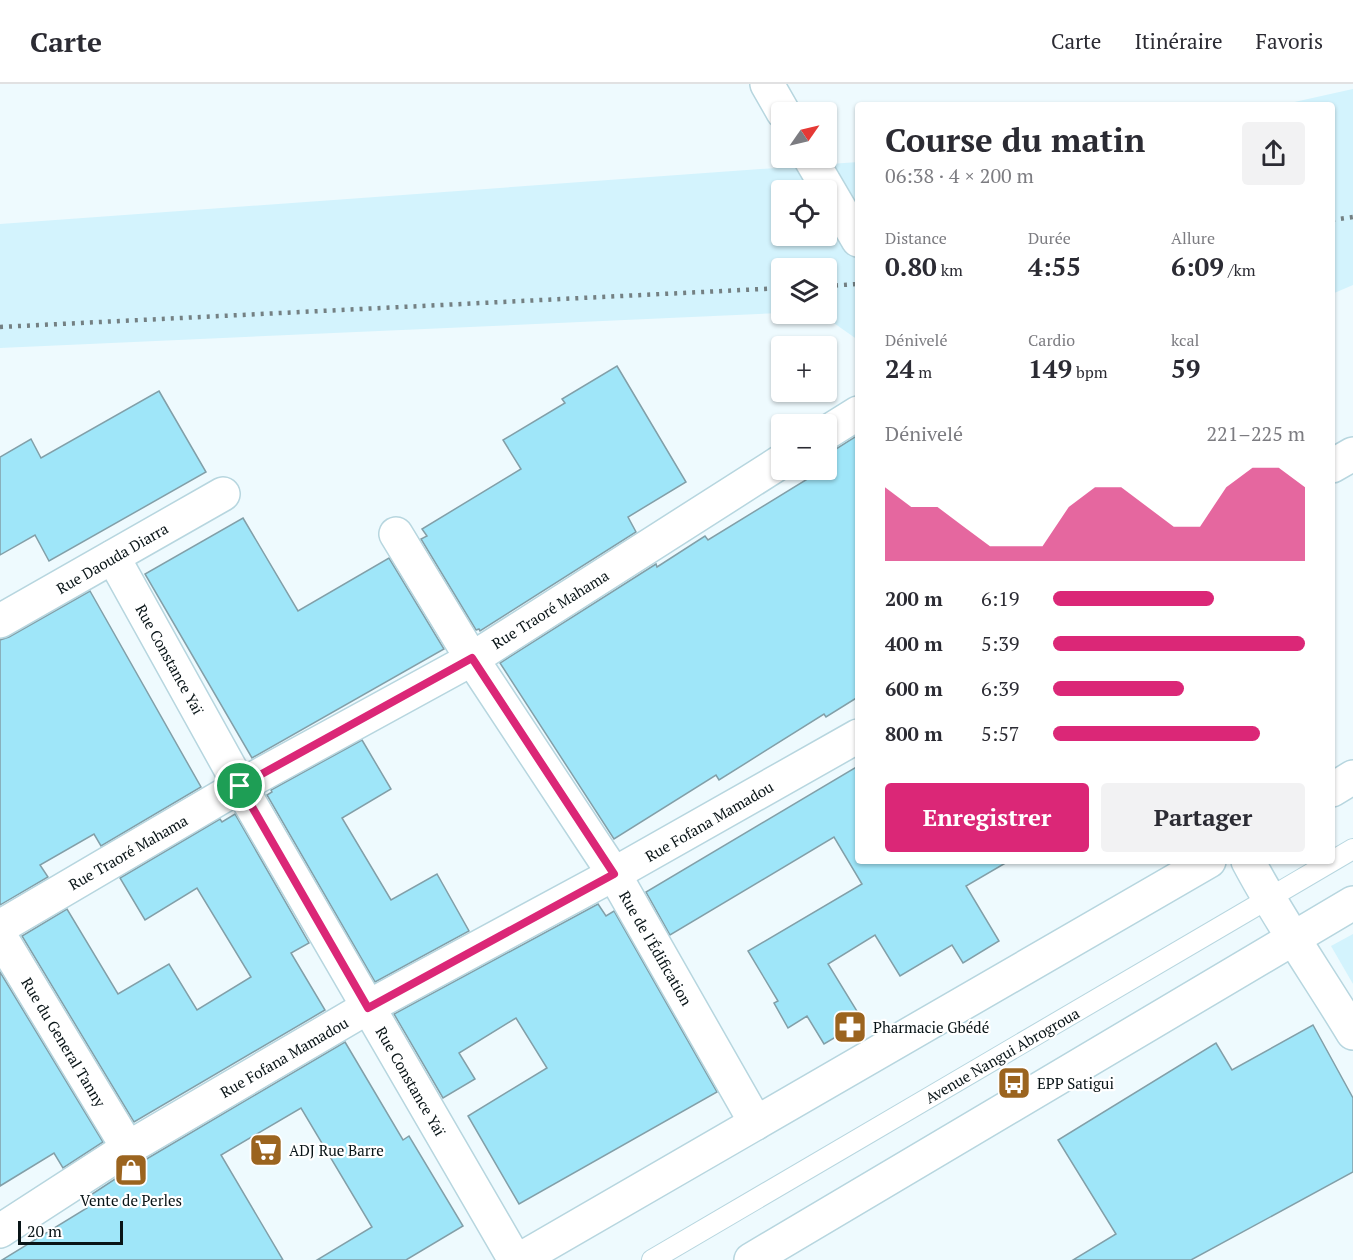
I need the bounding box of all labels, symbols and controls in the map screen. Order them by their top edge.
text: Carte [30,23,102,60]
text: Carte [1051,27,1101,55]
text: Itinéraire [1134,27,1223,55]
text: Favoris [1256,27,1323,55]
north arrow [771,102,837,168]
map controls [771,102,837,480]
text: Course du matin [885,118,1145,161]
button: share [1242,122,1305,185]
text: 06:38 · 4 × 200 m [885,162,1034,189]
button: locate [771,180,837,246]
text: Distance [885,227,947,249]
text: Durée [1028,227,1071,249]
text: Allure [1171,227,1215,249]
text: 0.80 [885,249,937,283]
text: 4:55 [1028,249,1081,283]
text: 6:09 [1171,249,1224,283]
button: layers [771,258,837,324]
text: km [937,259,963,281]
text: /km [1224,259,1255,281]
text: Dénivelé [885,329,947,351]
text: Cardio [1028,329,1075,351]
text: kcal [1171,329,1199,351]
button: + [771,336,837,402]
text: 24 [885,351,914,385]
text: 149 [1028,351,1072,385]
text: 59 [1171,351,1200,385]
text: m [914,361,932,383]
text: bpm [1072,361,1108,383]
button: − [771,414,837,480]
text: Dénivelé [885,420,963,447]
text: 221–225 m [1206,420,1305,447]
street label: Rue Daouda Diarra [53,518,172,598]
street label: Rue Traoré Mahama [488,565,613,653]
text: 200 m [885,585,943,612]
text: 6:19 [981,585,1020,612]
street label: Rue Constance Yaï [131,600,209,718]
text: 400 m [885,630,943,657]
text: 5:39 [981,630,1020,657]
text: 600 m [885,675,943,702]
text: 6:39 [981,675,1020,702]
text: 800 m [885,720,943,747]
text: 5:57 [981,720,1020,747]
pin [214,760,265,811]
icon: arrive [223,769,256,802]
street label: Rue Fofana Mamadou [641,776,777,866]
button: Enregistrer [885,783,1089,852]
button: Partager [1101,783,1305,852]
street label: Rue Traoré Mahama [65,810,191,894]
street label: Rue de l'Édification [615,887,697,1009]
street label: Rue du General Tanny [17,974,111,1111]
street label: Avenue Nangui Abrogroua [921,1002,1083,1107]
pharmacy icon: Pharmacie Gbédé [832,1009,868,1045]
street label: Rue Fofana Mamadou [216,1012,352,1102]
place label: Pharmacie Gbédé [873,1017,989,1037]
street label: Rue Constance Yaï [372,1023,451,1140]
bus stop icon: EPP Satigui [996,1065,1032,1101]
place label: EPP Satigui [1037,1073,1114,1093]
supermarket icon: ADJ Rue Barre [248,1132,284,1168]
place label: ADJ Rue Barre [289,1140,384,1160]
shop icon: Vente de Perles [113,1152,149,1188]
place label: Vente de Perles [80,1190,182,1210]
scale bar [18,1218,123,1246]
text: 20 m [27,1220,62,1242]

